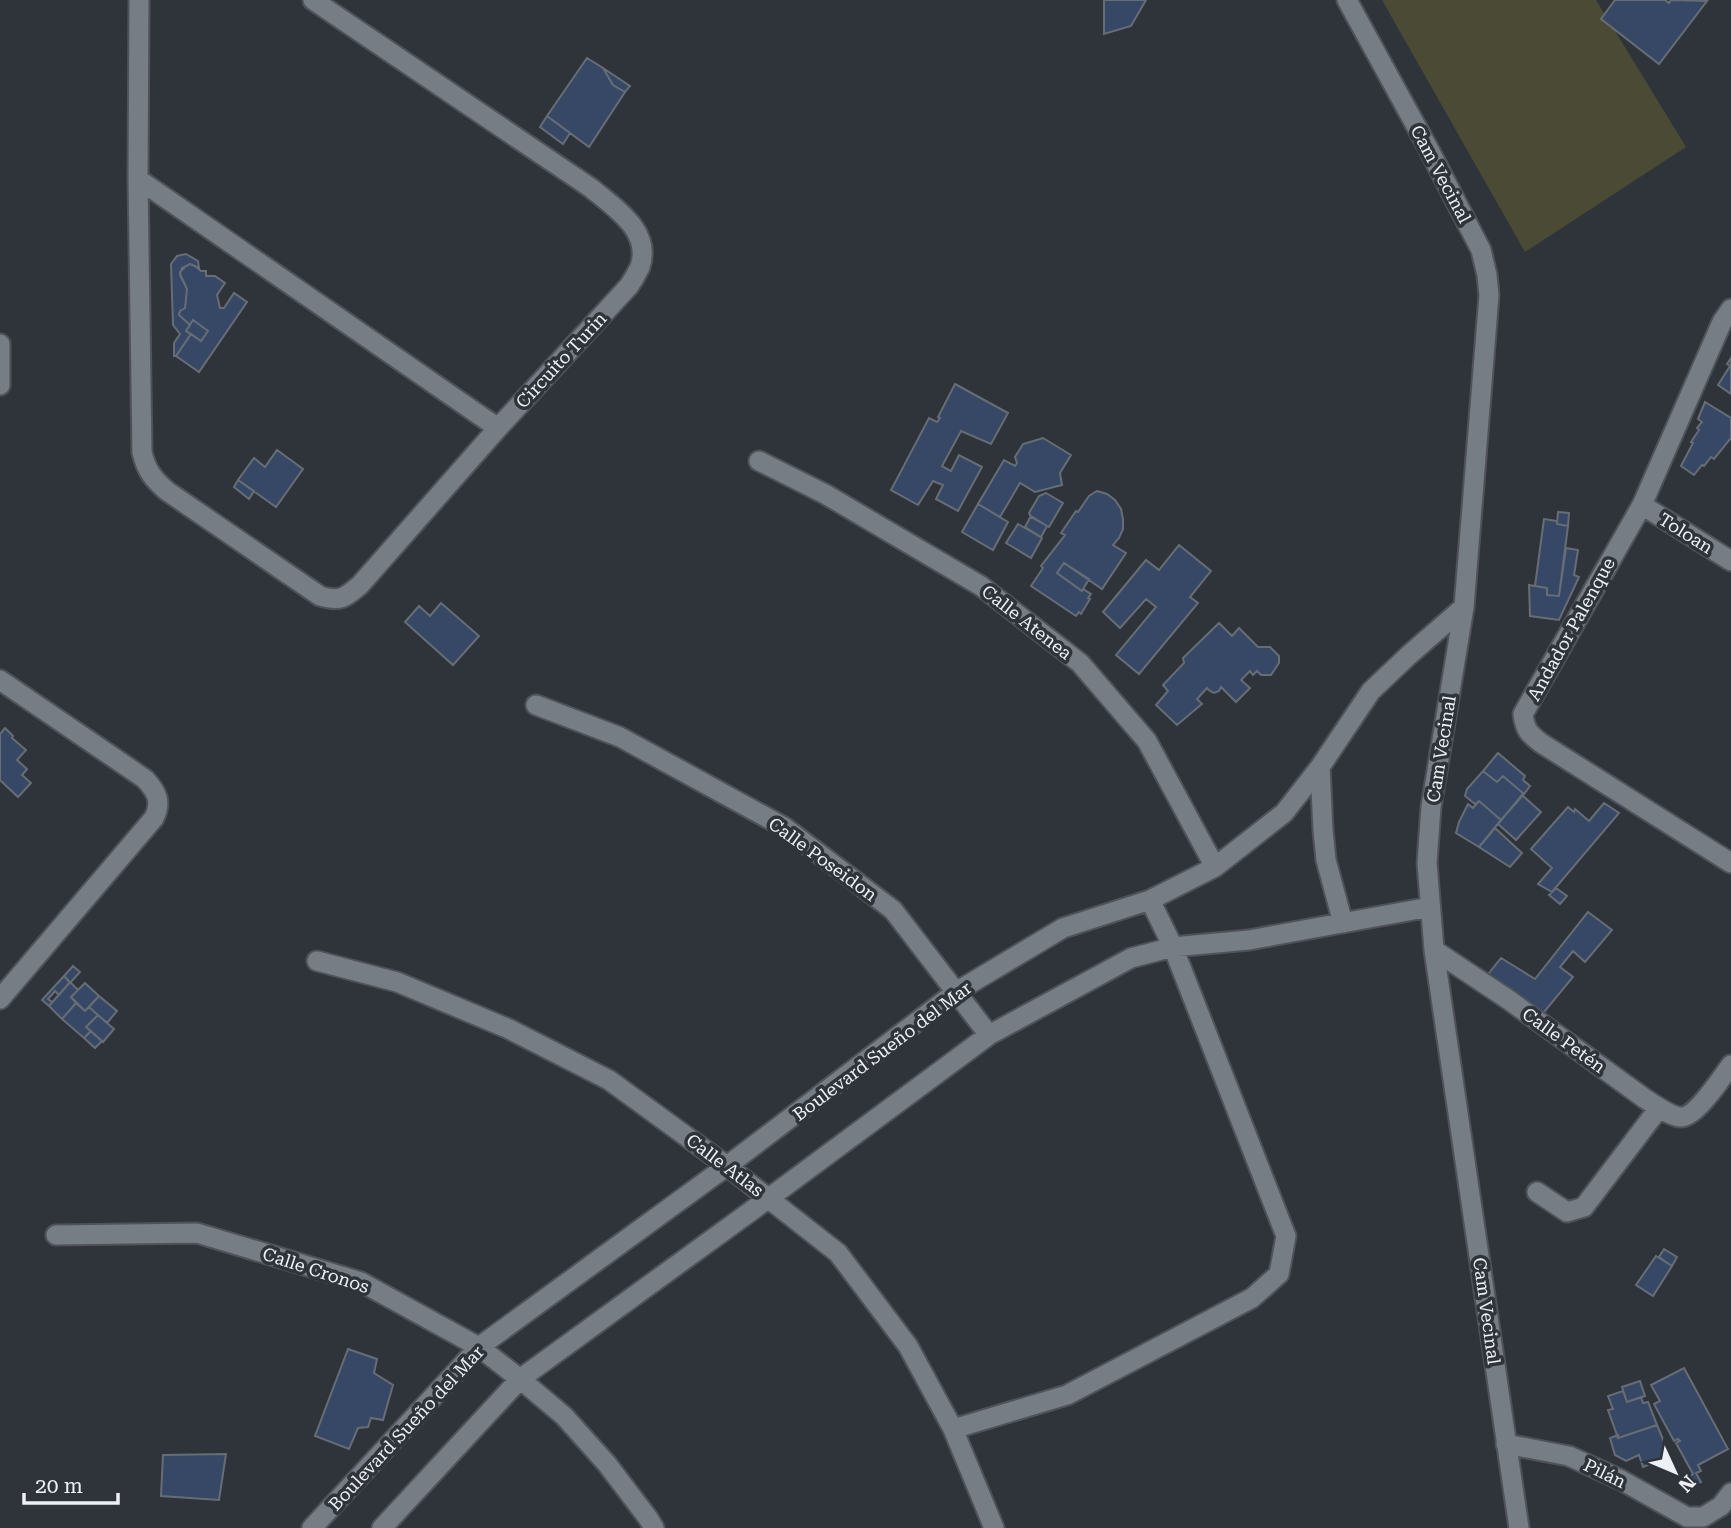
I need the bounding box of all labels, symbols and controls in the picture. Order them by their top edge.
street label: Cam Vecinal [1406,121,1476,227]
street label: Circuito Turin [511,308,611,412]
street label: Toloan [1655,508,1717,558]
street label: Andador Palenque [1523,554,1619,704]
street label: Calle Atenea [978,580,1076,664]
street label: Cam Vecinal [1422,694,1460,804]
street label: Calle Poseidon [765,813,882,906]
street label: Boulevard Sueño del Mar [789,977,975,1125]
street label: Calle Petén [1518,1003,1610,1077]
street label: Calle Atlas [682,1129,768,1201]
street label: Calle Cronos [260,1243,372,1297]
street label: Cam Vecinal [1469,1256,1505,1366]
street label: Boulevard Sueño del Mar [324,1341,488,1515]
north arrow [1640,1437,1710,1507]
street label: Pilán [1580,1454,1630,1492]
scale bar [24,1462,119,1506]
text: N [1673,1470,1700,1497]
text: 20 m [35,1474,83,1498]

